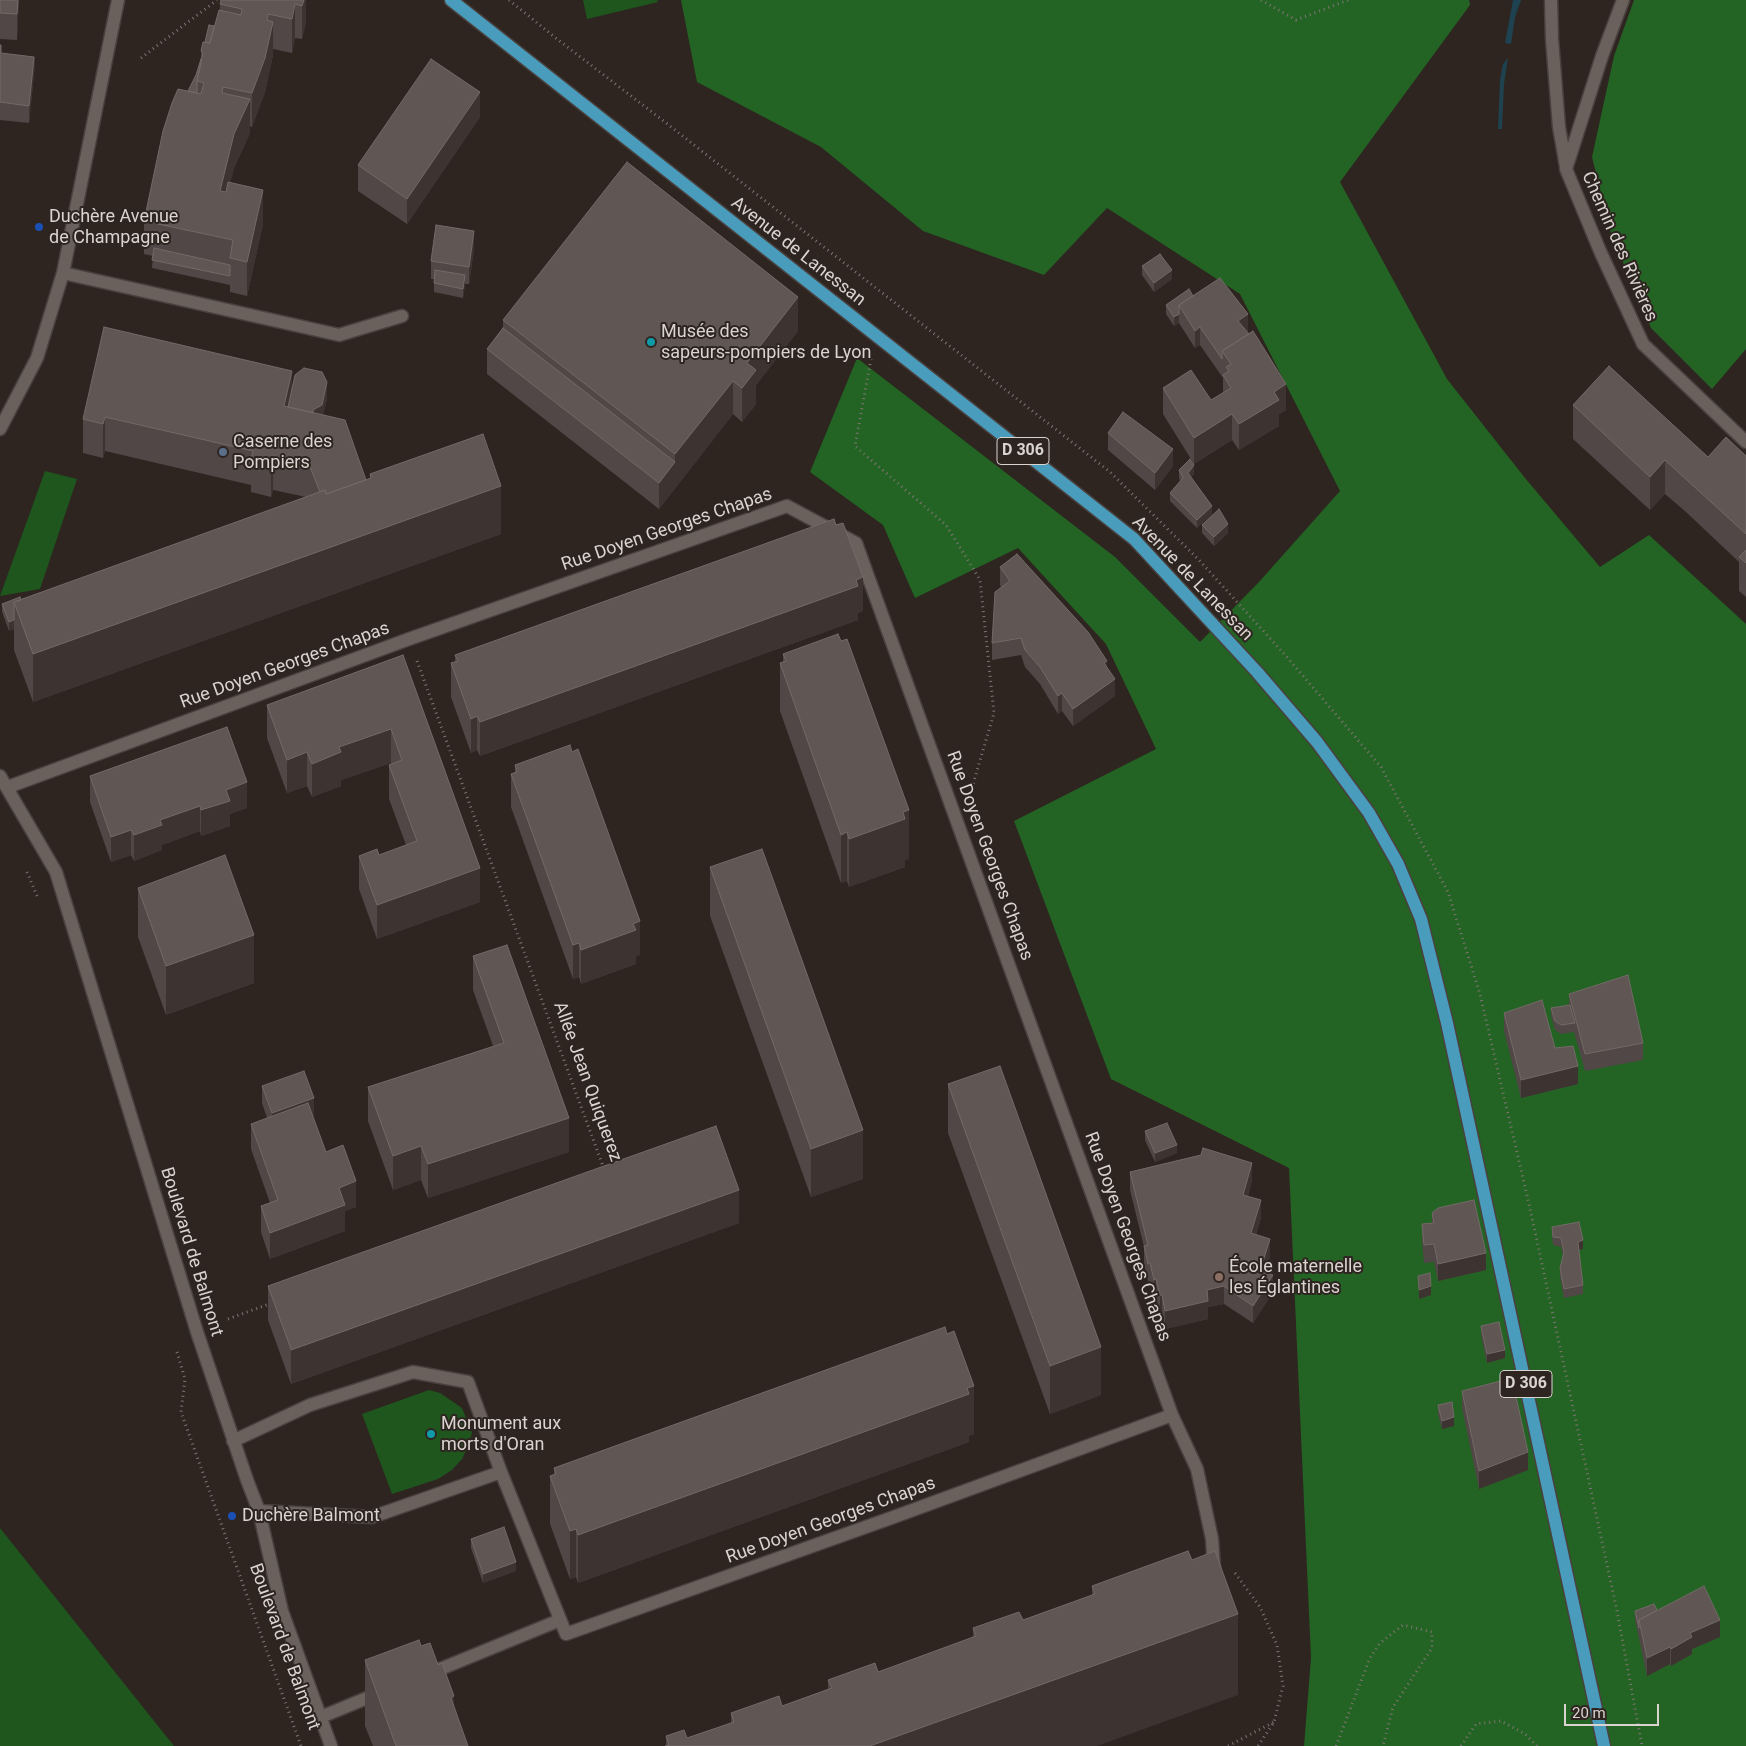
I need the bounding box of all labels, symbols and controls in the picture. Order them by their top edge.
street label: Chemin des Rivières [1576,169,1662,325]
street label: Avenue de Lanessan [726,193,870,311]
place label: Duchère Avenue de Champagne [49,206,178,248]
marker: Duchère Avenue de Champagne [33,221,45,233]
place label: Musée des sapeurs-pompiers de Lyon [661,321,871,364]
marker: Musée des sapeurs-pompiers de Lyon [645,336,657,348]
place label: Caserne des Pompiers [233,431,332,474]
road number: D 306 [997,438,1049,464]
marker: Caserne des Pompiers [217,446,229,458]
street label: Rue Doyen Georges Chapas [559,484,775,576]
street label: Avenue de Lanessan [1127,512,1257,646]
street label: Rue Doyen Georges Chapas [177,618,393,714]
street label: Rue Doyen Georges Chapas [941,748,1037,964]
street label: Allée Jean Quiquerez [548,999,626,1165]
street label: Rue Doyen Georges Chapas [1079,1129,1175,1345]
street label: Boulevard de Balmont [155,1165,227,1339]
place label: École maternelle les Églantines [1229,1256,1362,1298]
marker: École maternelle les Églantines [1213,1271,1225,1283]
road number: D 306 [1500,1370,1552,1398]
place label: Monument aux morts d'Oran [441,1413,561,1456]
marker: Monument aux morts d'Oran [425,1428,437,1440]
street label: Rue Doyen Georges Chapas [723,1473,939,1569]
place label: Duchère Balmont [242,1505,380,1527]
marker: Duchère Balmont [226,1510,238,1522]
street label: Boulevard de Balmont [244,1561,324,1733]
scale bar [1566,1694,1661,1726]
text: 20 m [1572,1704,1606,1722]

